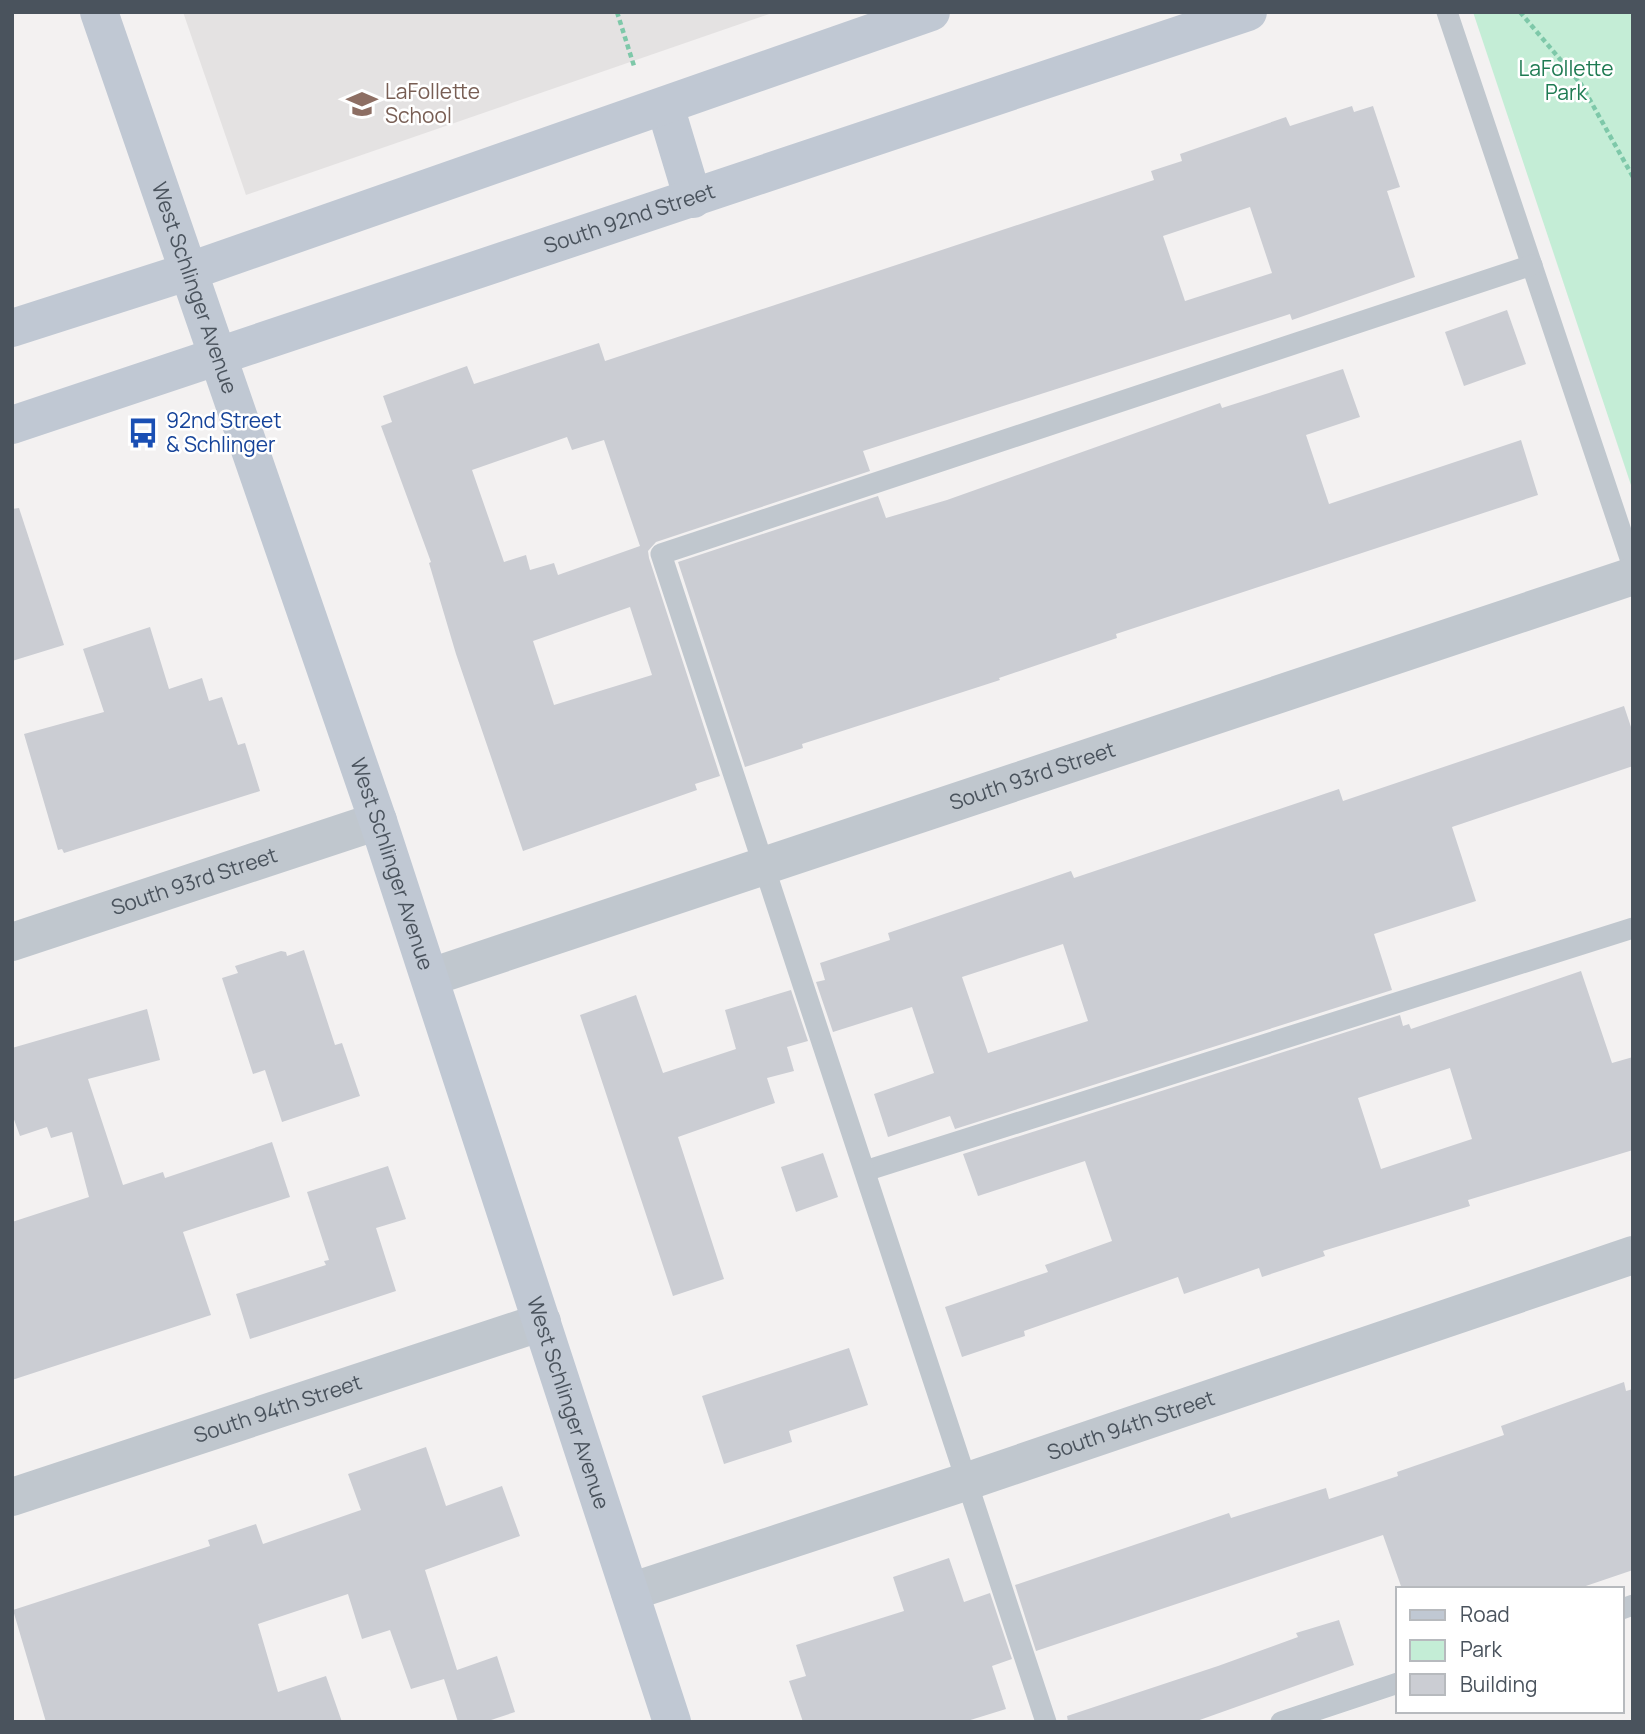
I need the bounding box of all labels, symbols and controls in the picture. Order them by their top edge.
park label: LaFollette Park [1519,54,1614,106]
place label: LaFollette School [385,77,480,129]
school or university icon: LaFollette School [345,87,379,121]
street label: South 92nd Street [540,176,718,259]
street label: West Schlinger Avenue [146,178,245,397]
place label: 92nd Street & Schlinger [166,406,282,458]
bus stop icon: 92nd Street & Schlinger [126,416,160,450]
street label: South 93rd Street [945,735,1119,816]
street label: West Schlinger Avenue [344,754,441,974]
street label: South 93rd Street [107,840,281,921]
street label: West Schlinger Avenue [521,1293,617,1513]
street label: South 94th Street [190,1367,365,1449]
street label: South 94th Street [1043,1383,1218,1466]
legend [1396,1587,1624,1713]
text: Road [1460,1600,1510,1628]
text: Park [1460,1635,1502,1663]
text: Building [1460,1670,1537,1698]

